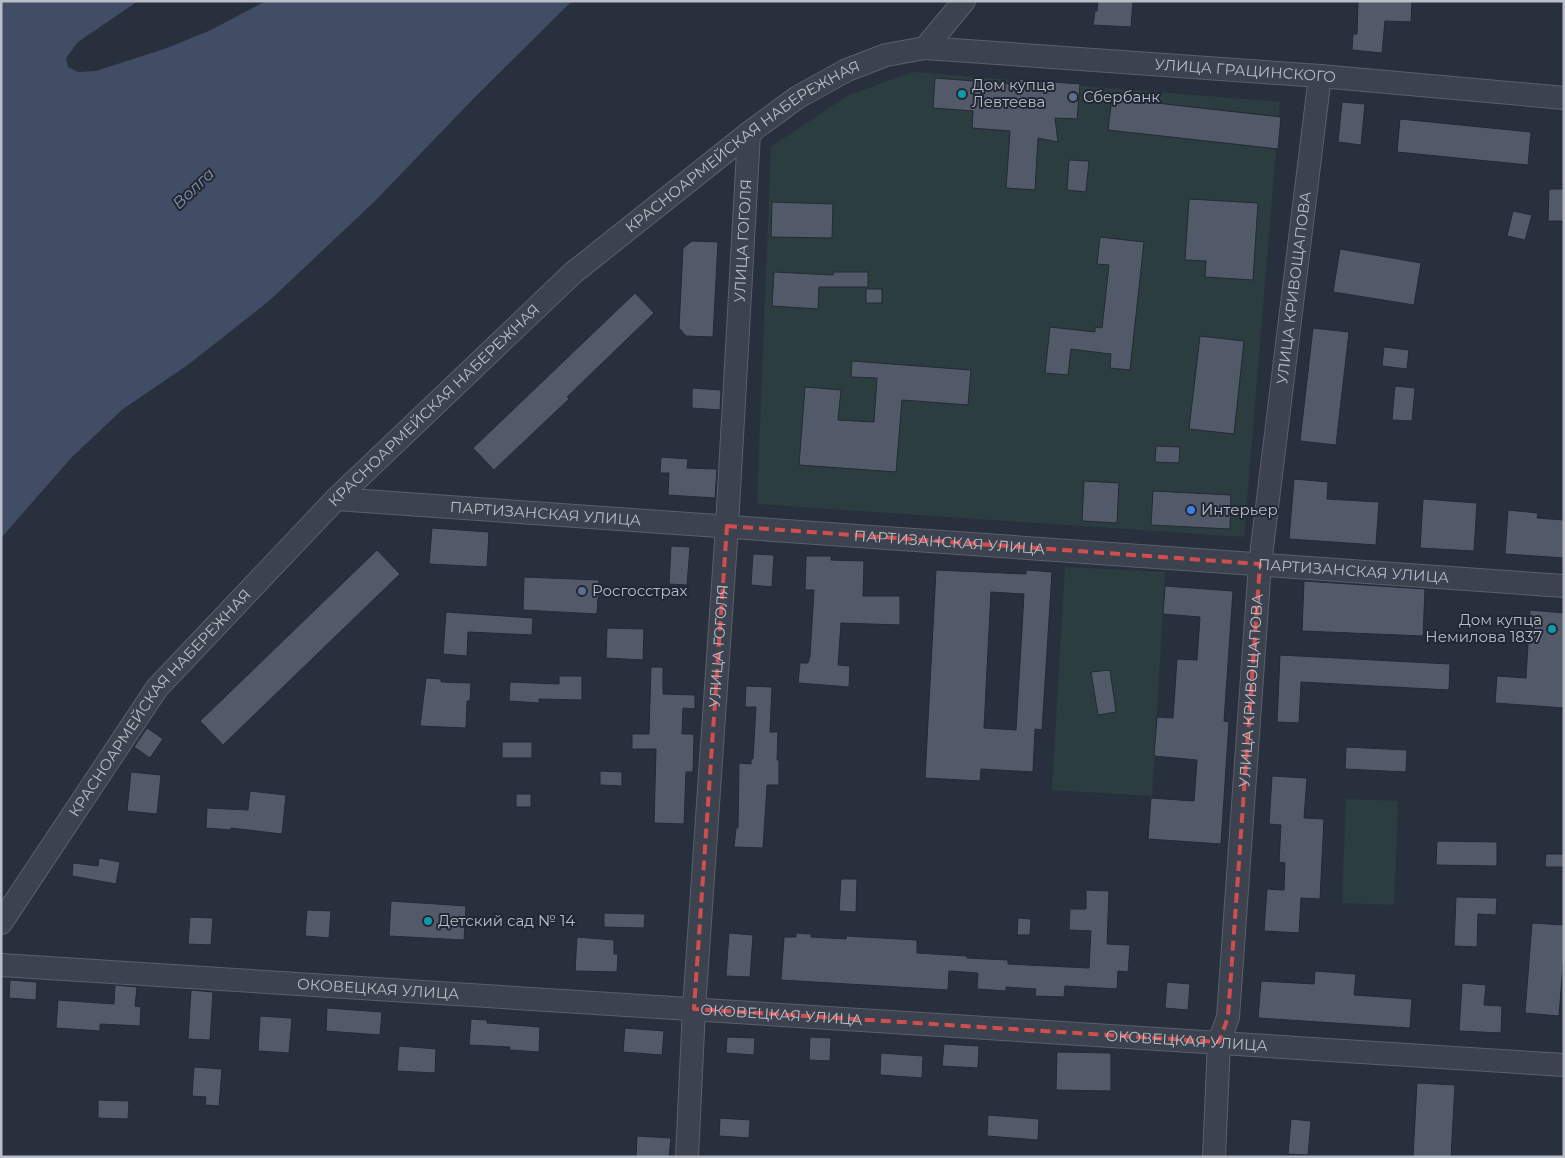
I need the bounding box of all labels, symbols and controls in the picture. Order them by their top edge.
street label: УЛИЦА ГРАЦИНСКОГО [1154,54,1337,86]
street label: КРАСНОАРМЕЙСКАЯ НАБЕРЕЖНАЯ [621,56,862,237]
place label: Дом купца Левтеева [972,75,1055,111]
place label: Сбербанк [1083,87,1160,106]
marker: Дом купца Левтеева [956,88,968,100]
marker: Сбербанк [1067,91,1079,103]
water label: Волга [169,164,218,213]
street label: УЛИЦА ГОГОЛЯ [730,178,755,303]
street label: УЛИЦА КРИВОЩАПОВА [1272,190,1315,385]
street label: КРАСНОАРМЕЙСКАЯ НАБЕРЕЖНАЯ [324,300,544,510]
street label: ПАРТИЗАНСКАЯ УЛИЦА [449,497,642,530]
place label: Интерьер [1201,500,1278,519]
marker: Интерьер [1185,504,1197,516]
street label: ПАРТИЗАНСКАЯ УЛИЦА [853,526,1046,558]
street label: ПАРТИЗАНСКАЯ УЛИЦА [1257,554,1450,587]
place label: Росгосстрах [592,581,687,600]
street label: УЛИЦА ГОГОЛЯ [705,584,732,708]
street label: КРАСНОАРМЕЙСКАЯ НАБЕРЕЖНАЯ [64,585,255,820]
marker: Росгосстрах [576,585,588,597]
street label: УЛИЦА КРИВОЩАПОВА [1234,593,1267,788]
place label: Дом купца Немилова 1837 [1425,610,1542,646]
marker: Дом купца Немилова 1837 [1546,623,1558,635]
place label: Детский сад № 14 [438,911,575,930]
marker: Детский сад № 14 [422,915,434,927]
street label: ОКОВЕЦКАЯ УЛИЦА [297,974,460,1003]
street label: ОКОВЕЦКАЯ УЛИЦА [700,1000,863,1029]
street label: ОКОВЕЦКАЯ УЛИЦА [1105,1026,1268,1055]

